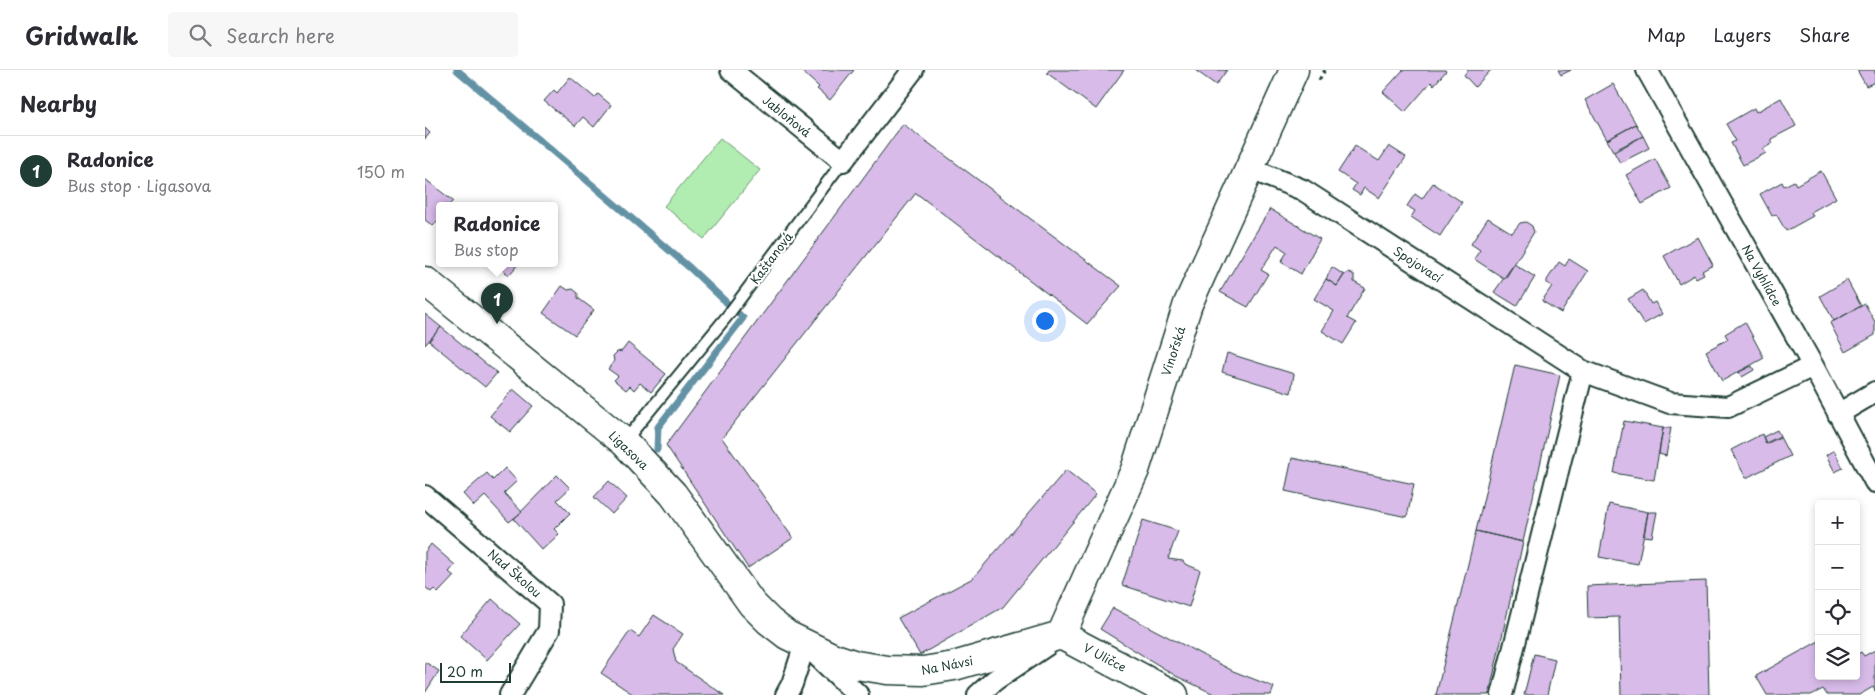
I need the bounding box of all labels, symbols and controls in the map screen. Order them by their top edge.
search box [168,12,518,57]
text: Gridwalk [25,17,138,53]
icon: search [186,21,214,49]
text: Search here [226,21,335,49]
text: Map [1647,21,1686,48]
text: Layers [1714,21,1771,48]
text: Share [1799,21,1850,48]
text: Nearby [20,87,97,119]
street label: Jabloňová [759,91,816,141]
text: Radonice [67,145,154,173]
text: 1 [32,159,40,183]
text: 150 m [357,159,405,183]
text: Bus stop · Ligasova [67,173,211,197]
popup [436,202,558,267]
text: Radonice [454,209,540,237]
street label: Kaštanová [745,228,797,288]
text: Bus stop [454,237,519,261]
street label: Spojovací [1390,241,1446,287]
street label: Na Vyhlídce [1738,241,1786,309]
pin: 1 [481,283,513,324]
your location [1032,308,1058,334]
street label: Vinořská [1157,323,1190,378]
street label: Ligasova [605,426,653,474]
map controls [1815,500,1860,680]
button: + [1815,500,1860,545]
street label: Nad Školou [484,545,546,601]
button: − [1815,545,1860,590]
button: locate [1815,590,1860,635]
button: layers [1815,635,1860,680]
street label: V Uličce [1080,638,1130,676]
street label: Na Návsi [920,651,974,679]
scale bar [440,660,511,683]
text: 20 m [447,661,483,682]

